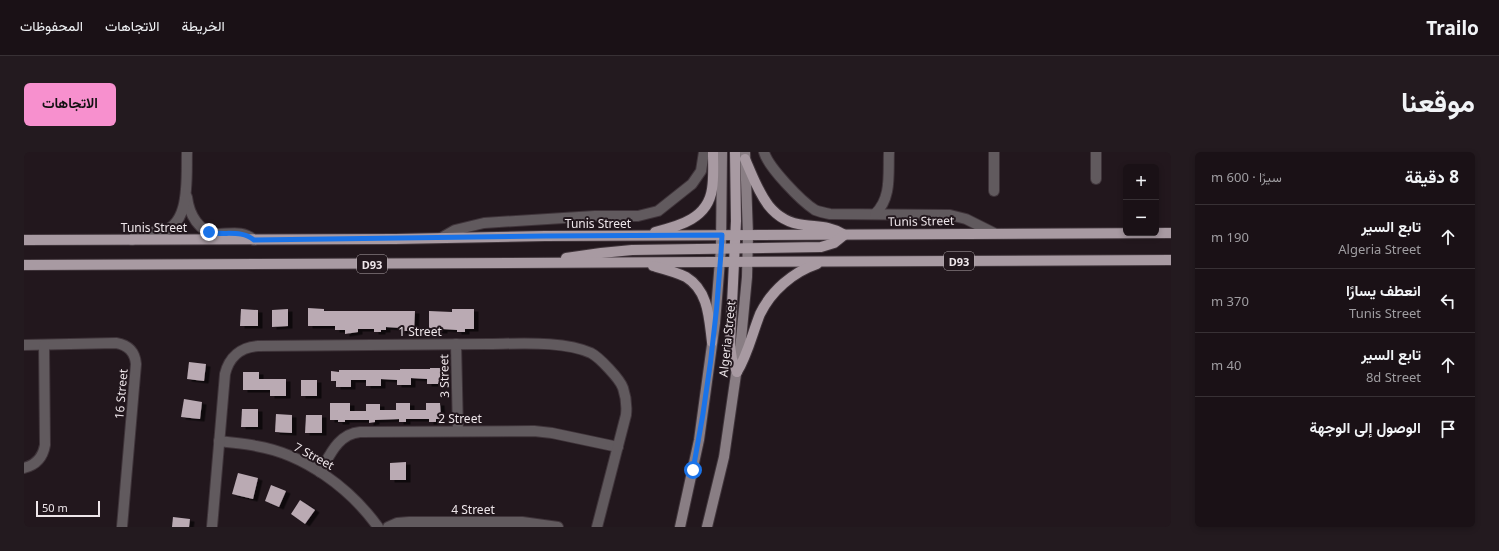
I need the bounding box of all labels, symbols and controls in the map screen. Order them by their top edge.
text: Trailo [1426,15,1479,41]
text: المحفوظات [20,16,83,35]
text: الاتجاهات [105,16,159,35]
text: الخريطة [181,16,225,35]
text: موقعنا [1401,82,1475,120]
button: الاتجاهات [24,83,116,126]
map controls [1123,164,1159,236]
button: + [1123,164,1159,200]
text: 8 دقيقة [1405,165,1459,188]
text: سيرًا · 600 m [1211,168,1282,186]
button: − [1123,200,1159,236]
street label: Tunis Street [888,212,955,230]
street label: Tunis Street [565,215,632,232]
text: تابع السير [1361,216,1421,236]
street label: Tunis Street [121,219,188,236]
route end [200,223,218,241]
icon: ahead [1437,226,1459,248]
text: 190 m [1211,228,1249,246]
text: Algeria Street [1338,240,1421,258]
road number: D93 [944,252,974,270]
road number: D93 [357,255,387,273]
text: انعطف يسارًا [1346,280,1421,300]
icon: left [1437,290,1459,312]
text: 370 m [1211,292,1249,310]
street label: Algeria Street [715,299,740,378]
text: Tunis Street [1349,304,1421,322]
street label: 1 Street [398,323,442,340]
text: تابع السير [1361,344,1421,364]
street label: 3 Street [435,353,453,398]
icon: ahead [1437,354,1459,376]
text: 40 m [1211,356,1241,374]
street label: 16 Street [110,368,132,420]
text: 8d Street [1366,368,1421,386]
street label: 2 Street [438,410,482,427]
text: الوصول إلى الوجهة [1310,417,1421,437]
icon: arrive [1437,418,1459,440]
street label: 7 Street [291,438,338,474]
route start [684,461,702,479]
scale bar [36,499,100,518]
text: 50 m [42,500,68,515]
street label: 4 Street [451,501,495,518]

